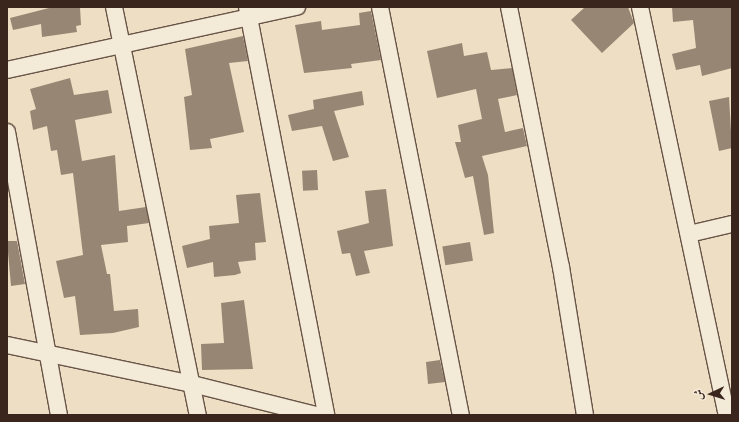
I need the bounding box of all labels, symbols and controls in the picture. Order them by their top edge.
north arrow [691,374,731,414]
text: ش [692,389,705,401]

